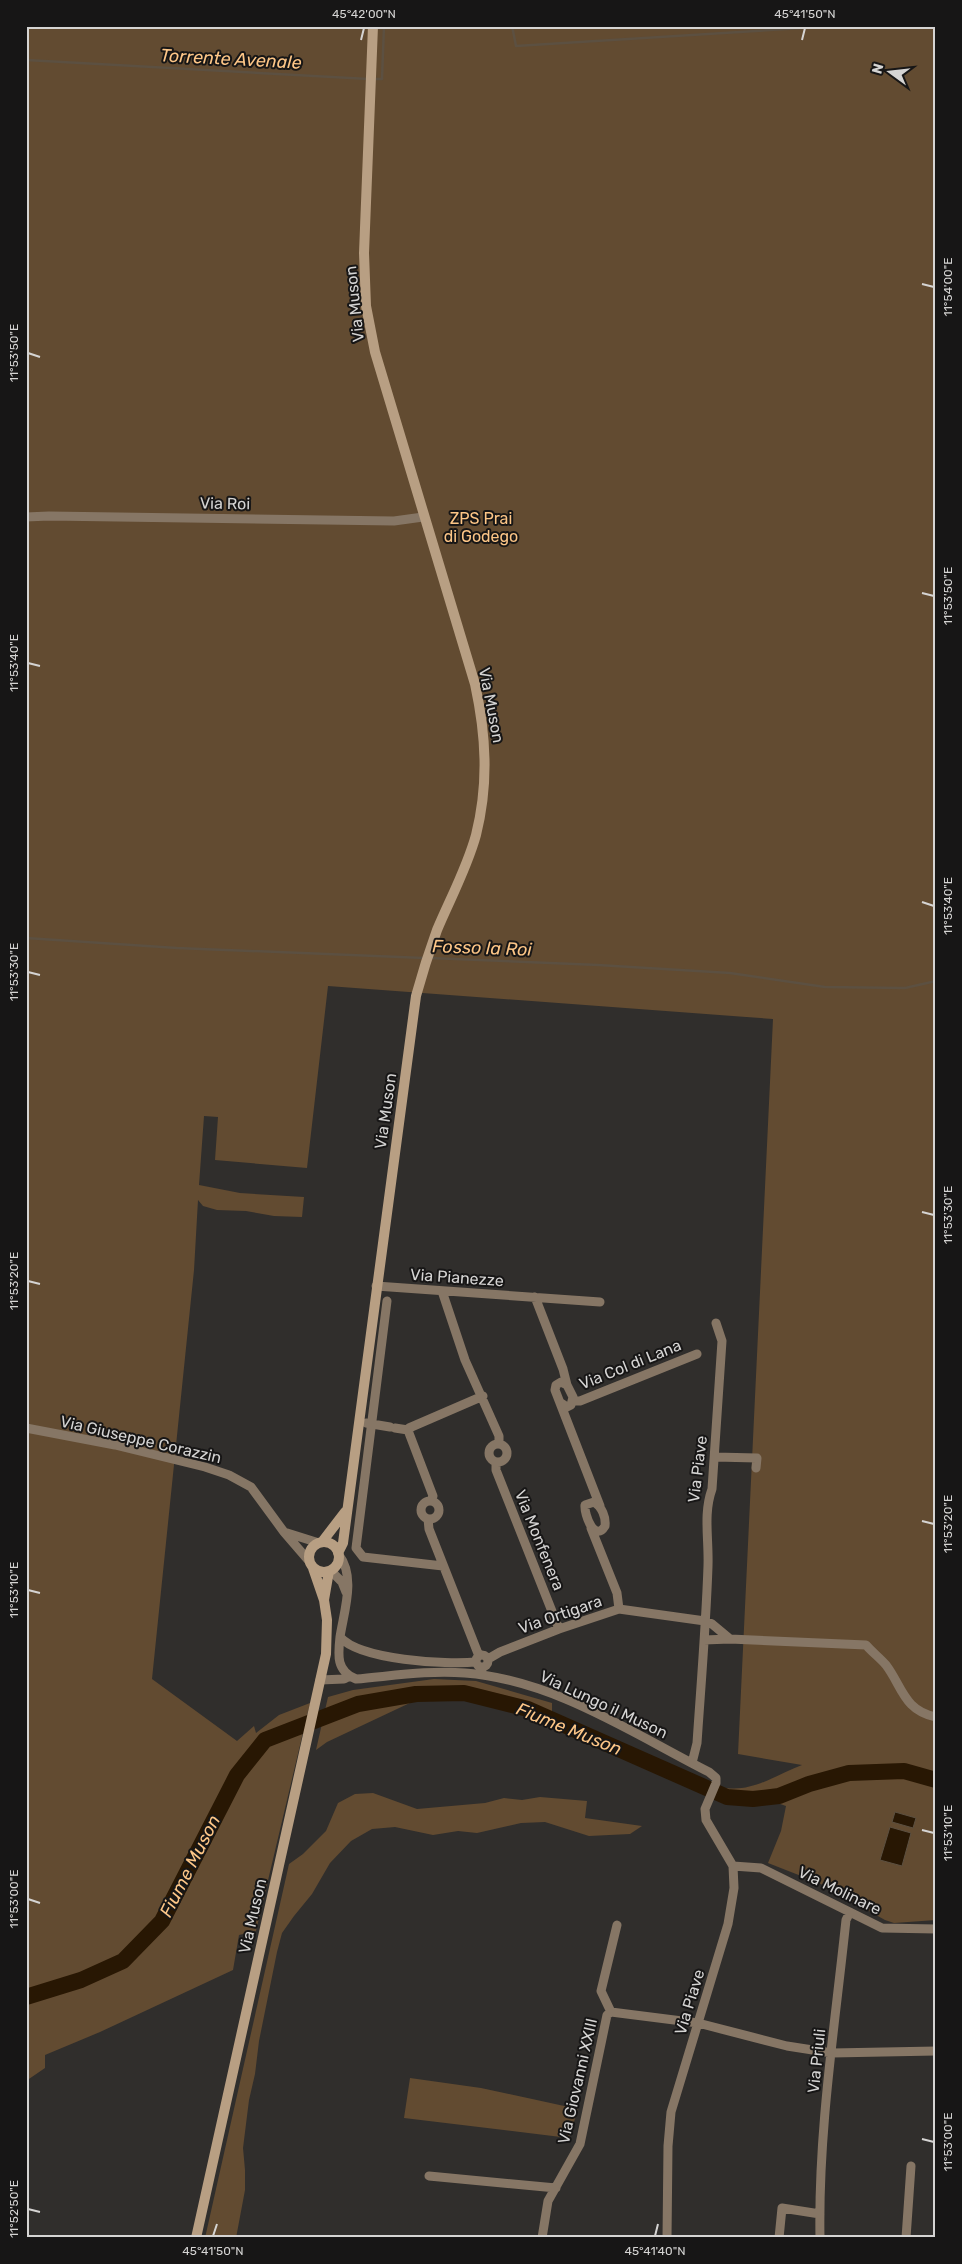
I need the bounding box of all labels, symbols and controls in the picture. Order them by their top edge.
text: 45°42'00"N [332,7,396,21]
text: 45°41'50"N [774,7,836,21]
water label: Torrente Avenale [160,44,302,74]
north arrow [864,48,914,98]
text: N [868,62,887,76]
text: 11°54'00"E [941,258,955,316]
street label: Via Muson [341,265,368,343]
text: 11°53'50"E [7,324,21,382]
street label: Via Roi [200,494,250,513]
park label: ZPS Prai di Godego [444,509,518,546]
text: 11°53'50"E [941,567,955,625]
text: 11°53'40"E [7,634,21,692]
street label: Via Muson [475,666,508,744]
text: 11°53'40"E [941,877,955,935]
water label: Fosso la Roi [432,935,533,961]
text: 11°53'30"E [7,943,21,1001]
street label: Via Muson [371,1072,400,1150]
text: 11°53'30"E [941,1186,955,1244]
text: 11°53'20"E [7,1252,21,1310]
street label: Via Pianezze [410,1265,504,1290]
street label: Via Col di Lana [576,1335,684,1394]
street label: Via Giuseppe Corazzin [58,1412,223,1467]
street label: Via Piave [684,1434,711,1504]
street label: Via Monfenera [511,1487,568,1593]
text: 11°53'20"E [941,1495,955,1553]
text: 11°53'10"E [7,1562,21,1618]
street label: Via Ortigara [516,1591,605,1638]
street label: Via Lungo il Muson [537,1667,671,1742]
water label: Fiume Muson [513,1698,625,1760]
text: 11°53'10"E [941,1805,955,1861]
water label: Fiume Muson [155,1811,225,1921]
street label: Via Molinare [795,1862,884,1919]
text: 11°53'00"E [7,1870,21,1928]
street label: Via Muson [235,1877,270,1955]
street label: Via Piave [671,1967,708,2037]
street label: Via Giovanni XXIII [554,2016,601,2146]
street label: Via Priuli [804,2028,829,2094]
text: 11°53'00"E [941,2113,955,2171]
text: 11°52'50"E [7,2180,21,2238]
text: 45°41'50"N [182,2244,244,2258]
text: 45°41'40"N [625,2244,685,2258]

